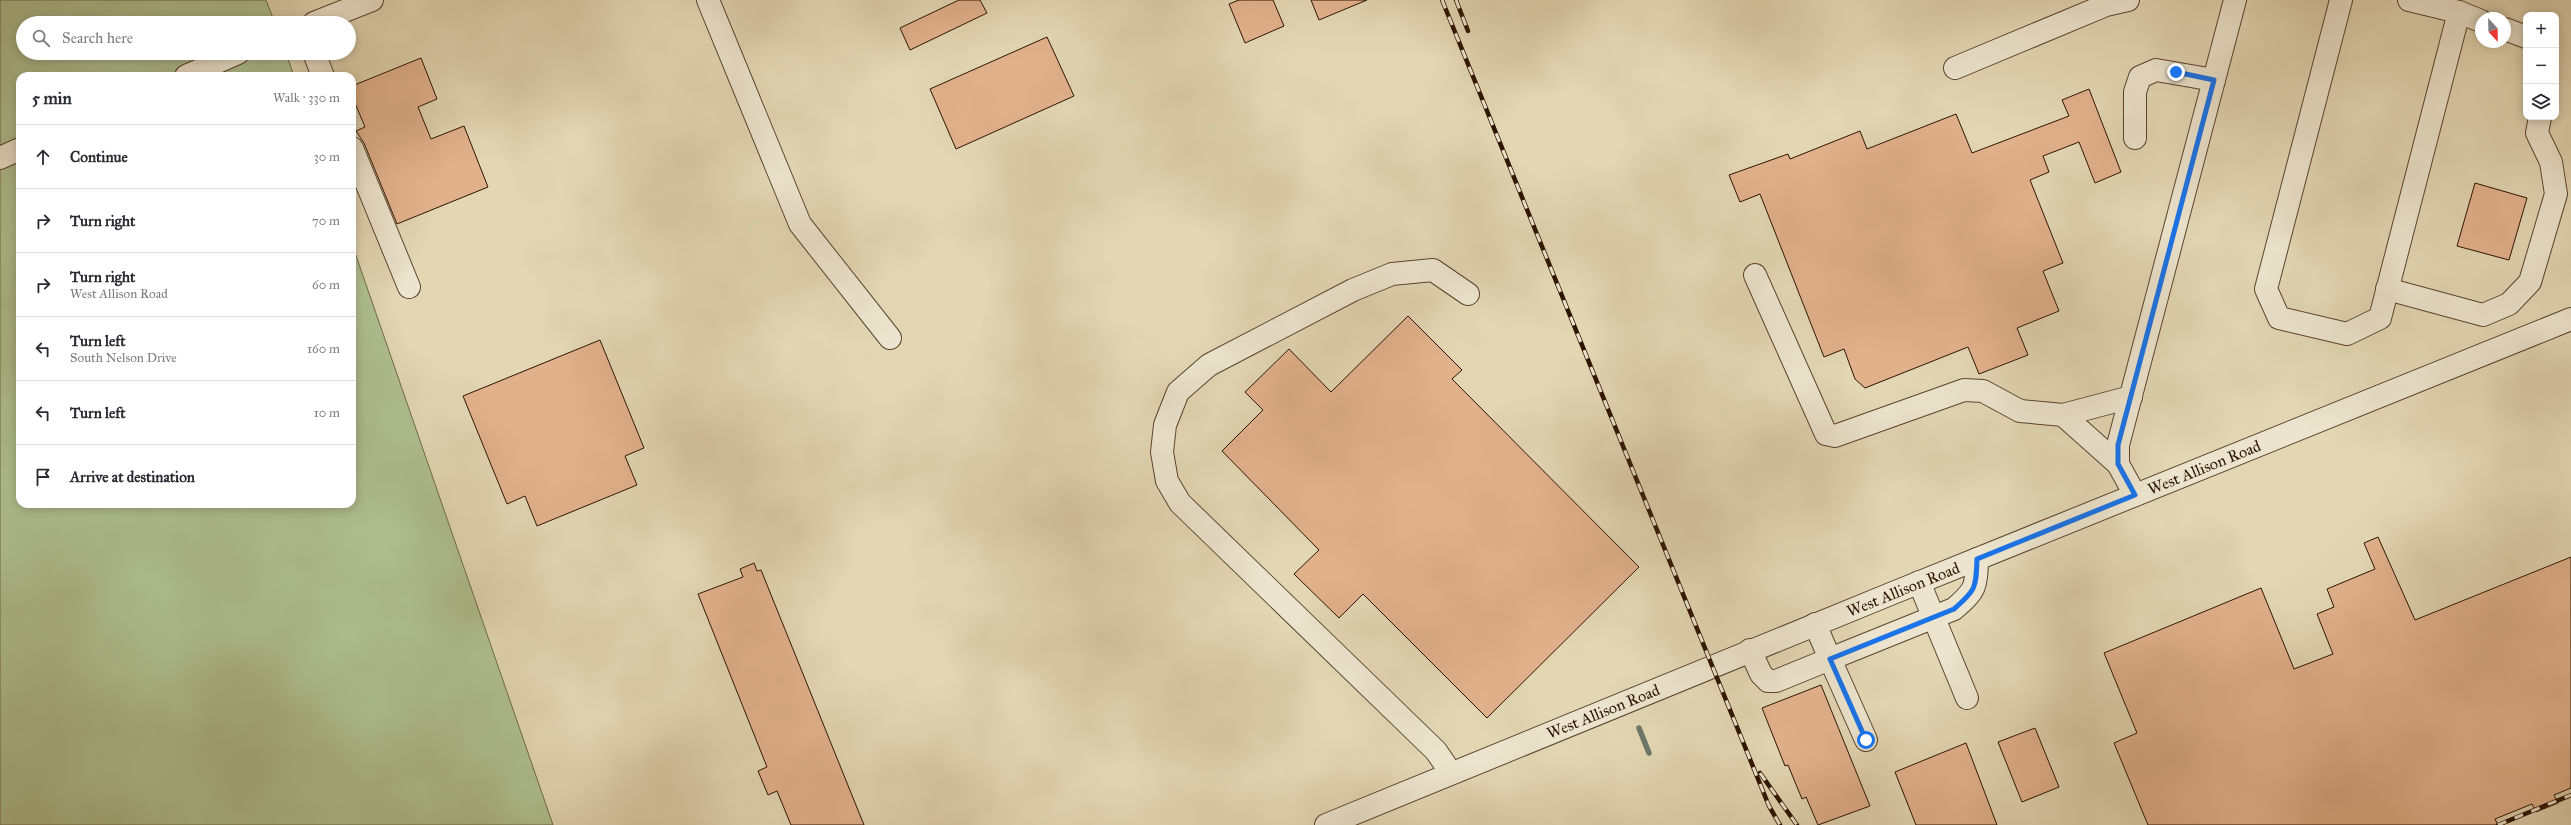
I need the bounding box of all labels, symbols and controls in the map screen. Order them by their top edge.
north arrow [2475,12,2511,48]
map controls [2523,12,2559,120]
button: + [2523,12,2559,48]
search box [16,16,356,60]
icon: search [30,27,52,49]
text: Search here [62,29,133,47]
button: − [2523,48,2559,84]
route end [2167,63,2185,81]
button: layers [2523,84,2559,120]
text: 5 min [32,88,72,109]
text: Walk · 330 m [273,90,340,106]
icon: ahead [32,146,54,168]
text: Continue [70,148,128,166]
text: 30 m [314,149,340,165]
icon: right [32,210,54,232]
text: Turn right [70,212,135,230]
text: 70 m [312,213,340,229]
text: Turn right [70,268,135,286]
icon: right [32,274,54,296]
text: 60 m [312,277,340,293]
text: West Allison Road [70,286,168,302]
text: Turn left [70,332,126,350]
icon: left [32,338,54,360]
text: 160 m [307,341,340,357]
text: South Nelson Drive [70,350,177,366]
icon: left [32,402,54,424]
text: Turn left [70,404,126,422]
text: 10 m [314,405,340,421]
street label: West Allison Road [2145,436,2263,499]
icon: arrive [32,466,54,488]
text: Arrive at destination [70,468,195,486]
street label: West Allison Road [1844,558,1962,621]
street label: West Allison Road [1544,680,1662,743]
route start [1857,731,1875,749]

